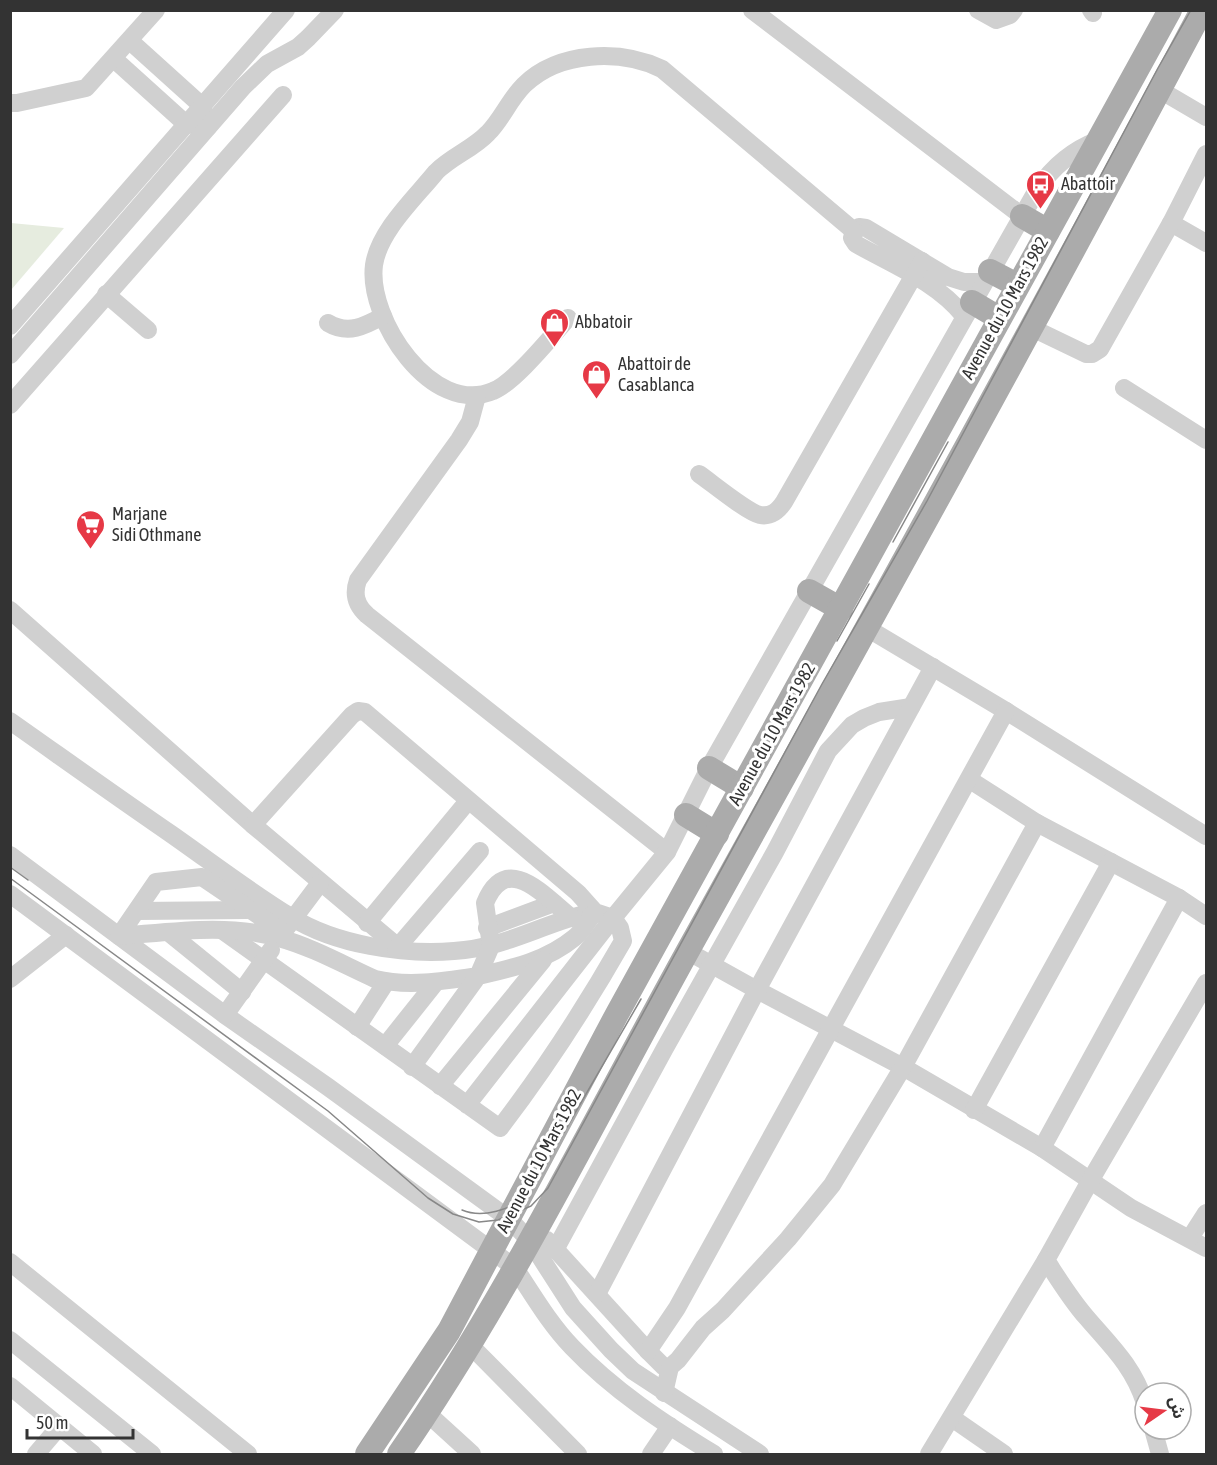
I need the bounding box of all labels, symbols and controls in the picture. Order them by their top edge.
bus stop icon: Abattoir [1024,168,1056,210]
place label: Abattoir [1061,173,1116,194]
street label: Avenue du 10 Mars 1982 [957,233,1052,383]
shop icon: Abbatoir [538,306,570,348]
place label: Abbatoir [575,311,633,332]
place label: Abattoir de Casablanca [618,353,695,395]
shop icon: Abattoir de Casablanca [581,358,613,400]
place label: Marjane Sidi Othmane [112,503,202,545]
supermarket icon: Marjane Sidi Othmane [75,508,107,550]
street label: Avenue du 10 Mars 1982 [724,659,819,809]
street label: Avenue du 10 Mars 1982 [492,1085,585,1236]
north arrow [1133,1381,1193,1441]
text: ش [1165,1395,1189,1421]
scale bar [27,1402,134,1440]
text: 50 m [36,1412,68,1433]

